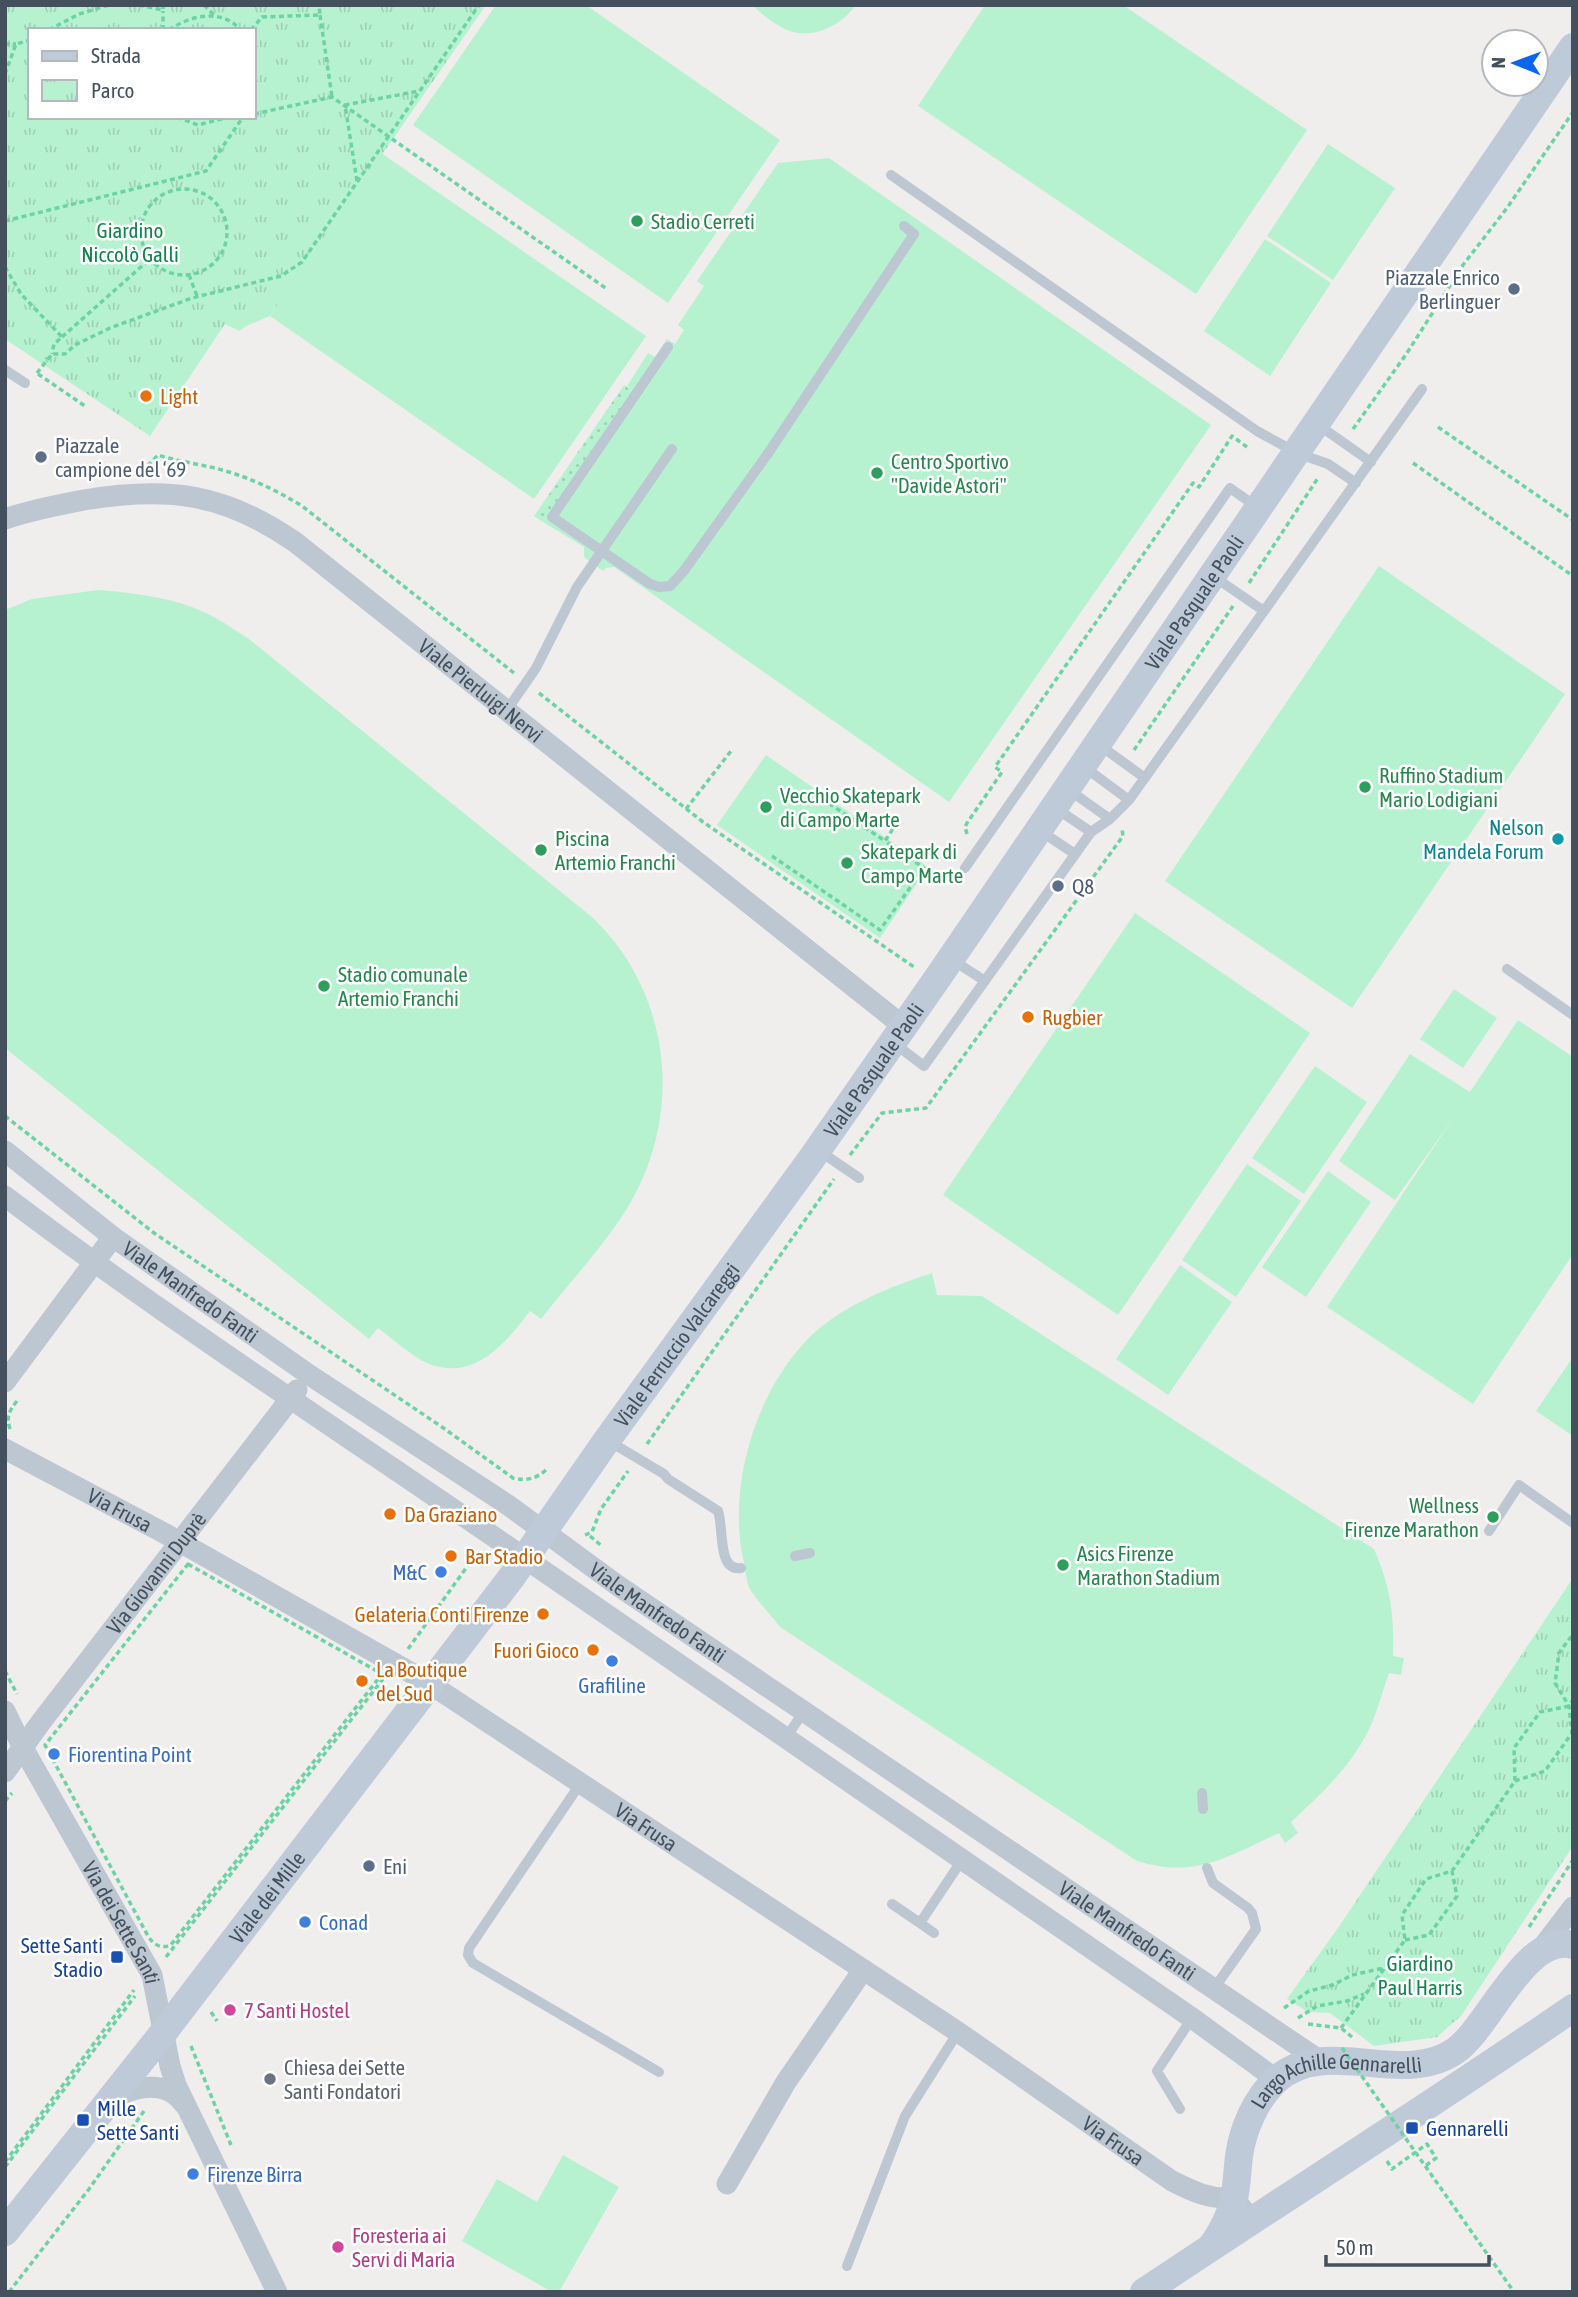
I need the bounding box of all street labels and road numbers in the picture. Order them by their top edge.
street label: Viale Pasquale Paoli [1140,531,1248,674]
street label: Viale Pierluigi Nervi [414,633,548,747]
street label: Viale Pasquale Paoli [819,999,928,1141]
street label: Viale Manfredo Fanti [118,1236,263,1347]
street label: Viale Ferruccio Valcareggi [609,1258,744,1431]
street label: Via Frusa [84,1483,156,1537]
street label: Via Giovanni Duprè [102,1507,211,1639]
street label: Viale Manfredo Fanti [585,1557,731,1667]
street label: Via Frusa [611,1797,682,1856]
street label: Viale dei Mille [224,1847,310,1948]
street label: Via dei Sette Santi [78,1857,165,1986]
street label: Viale Manfredo Fanti [1055,1876,1200,1985]
street label: Largo Achille Gennarelli [1245,2049,1423,2113]
street label: Via Frusa [1078,2111,1149,2170]

